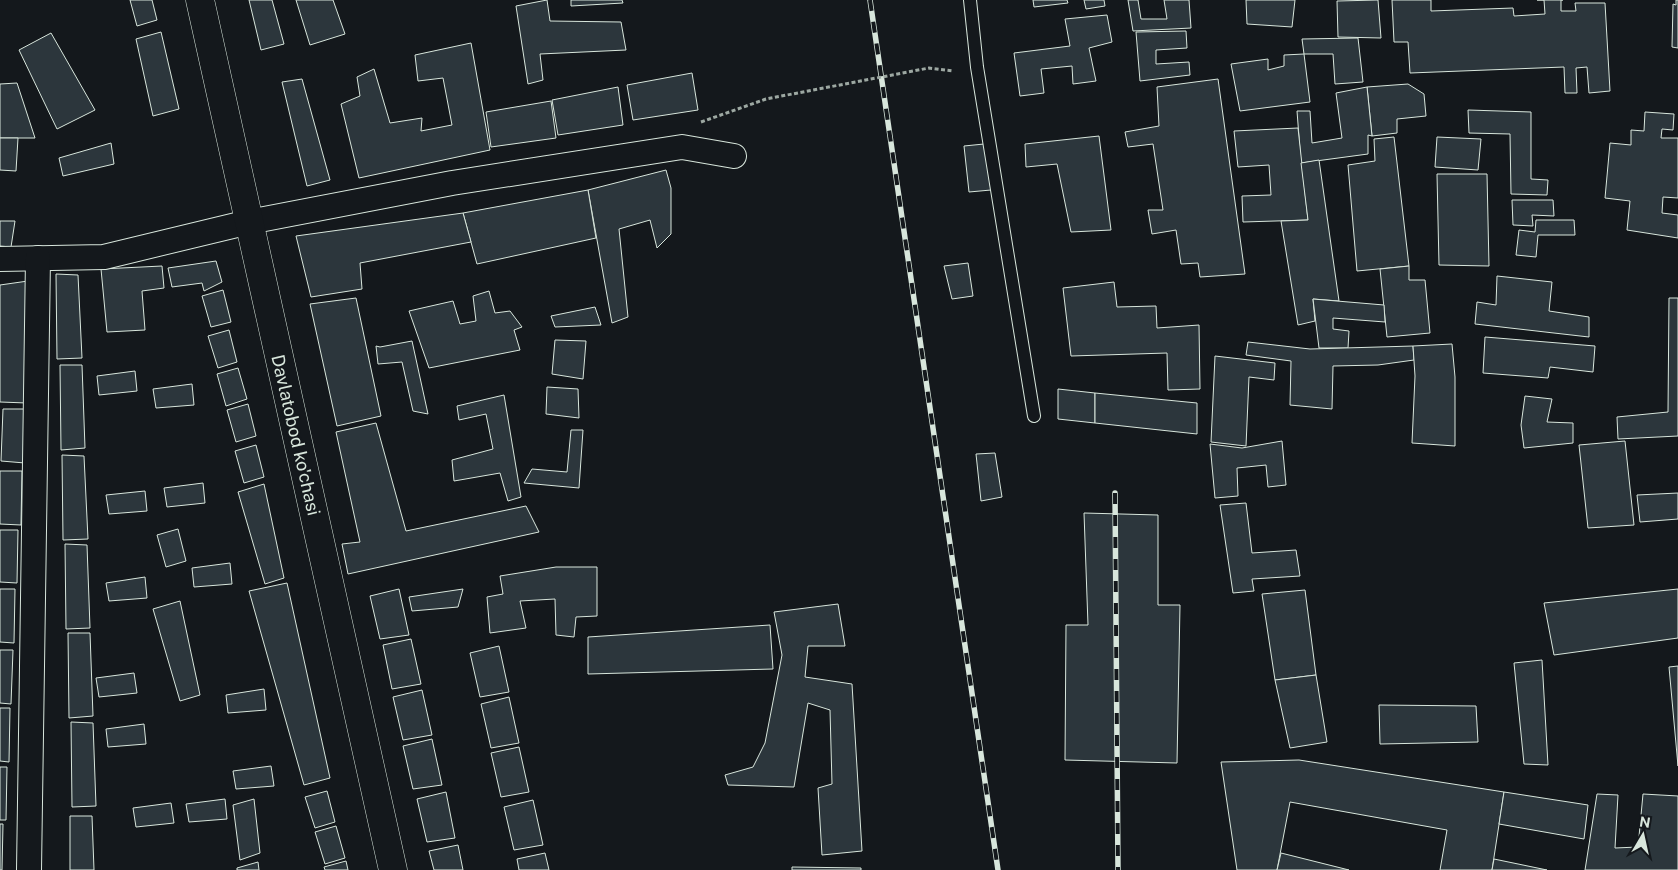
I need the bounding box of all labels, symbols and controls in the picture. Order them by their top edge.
street label: Davlatobod ko'chasi [267,352,325,518]
north arrow [1618,810,1668,860]
text: N [1638,813,1652,831]

